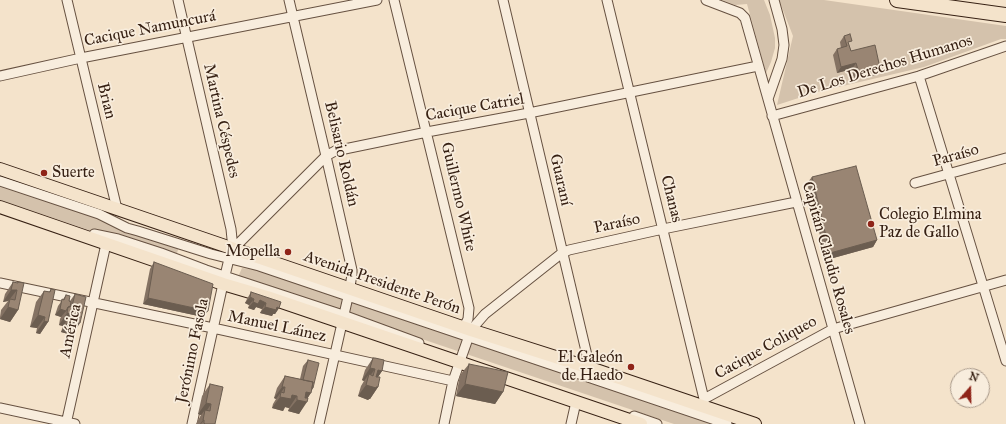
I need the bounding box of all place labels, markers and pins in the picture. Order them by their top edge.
place label: Suerte [52,163,95,183]
marker: Suerte [39,168,49,178]
place label: Colegio Elmina Paz de Gallo [879,205,981,243]
marker: Colegio Elmina Paz de Gallo [866,219,876,229]
place label: Mopella [225,242,280,262]
marker: Mopella [283,247,293,257]
place label: El Galeón de Haedo [558,348,623,386]
marker: El Galeón de Haedo [626,362,636,372]

